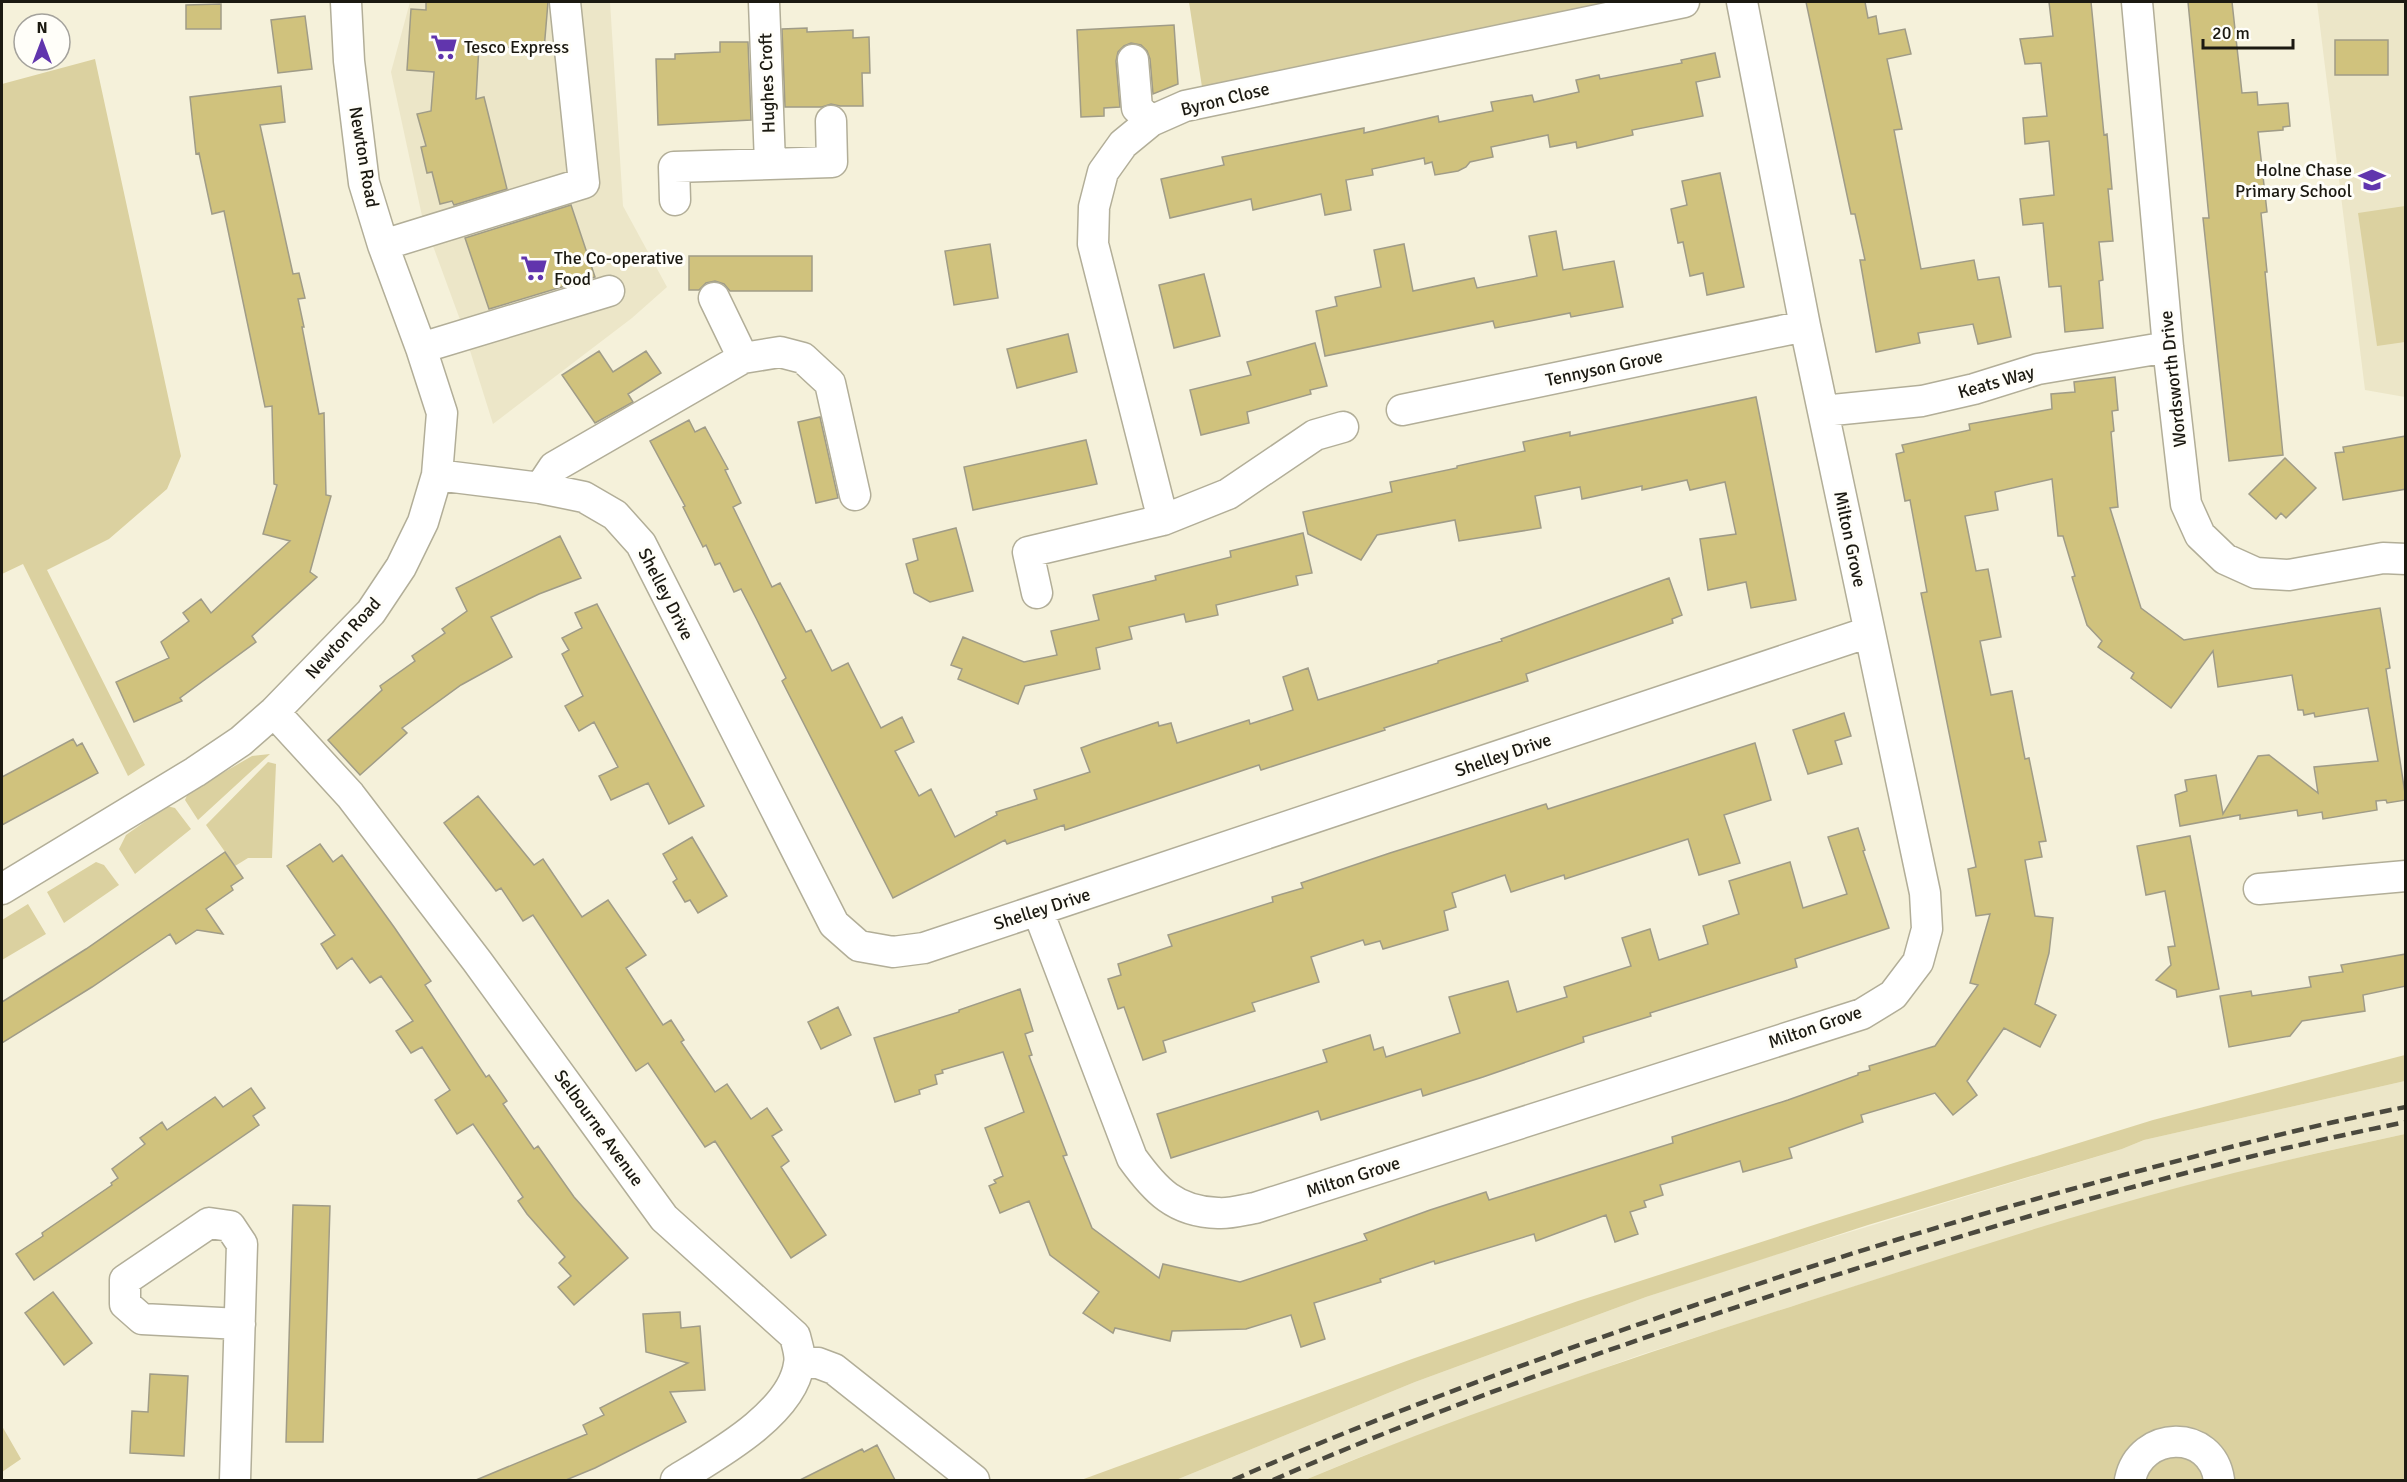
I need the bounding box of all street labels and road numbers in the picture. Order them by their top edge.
street label: Hughes Croft [754,32,780,134]
street label: Byron Close [1178,77,1272,121]
street label: Newton Road [344,105,384,209]
street label: Wordsworth Drive [2155,310,2191,448]
street label: Tennyson Grove [1543,345,1665,391]
street label: Keats Way [1955,360,2037,403]
street label: Milton Grove [1829,489,1871,589]
street label: Shelley Drive [633,544,699,644]
street label: Newton Road [301,593,385,683]
street label: Shelley Drive [1452,728,1554,782]
street label: Shelley Drive [991,883,1093,935]
street label: Milton Grove [1765,1001,1865,1053]
street label: Selbourne Avenue [549,1065,649,1191]
street label: Milton Grove [1303,1151,1403,1203]

